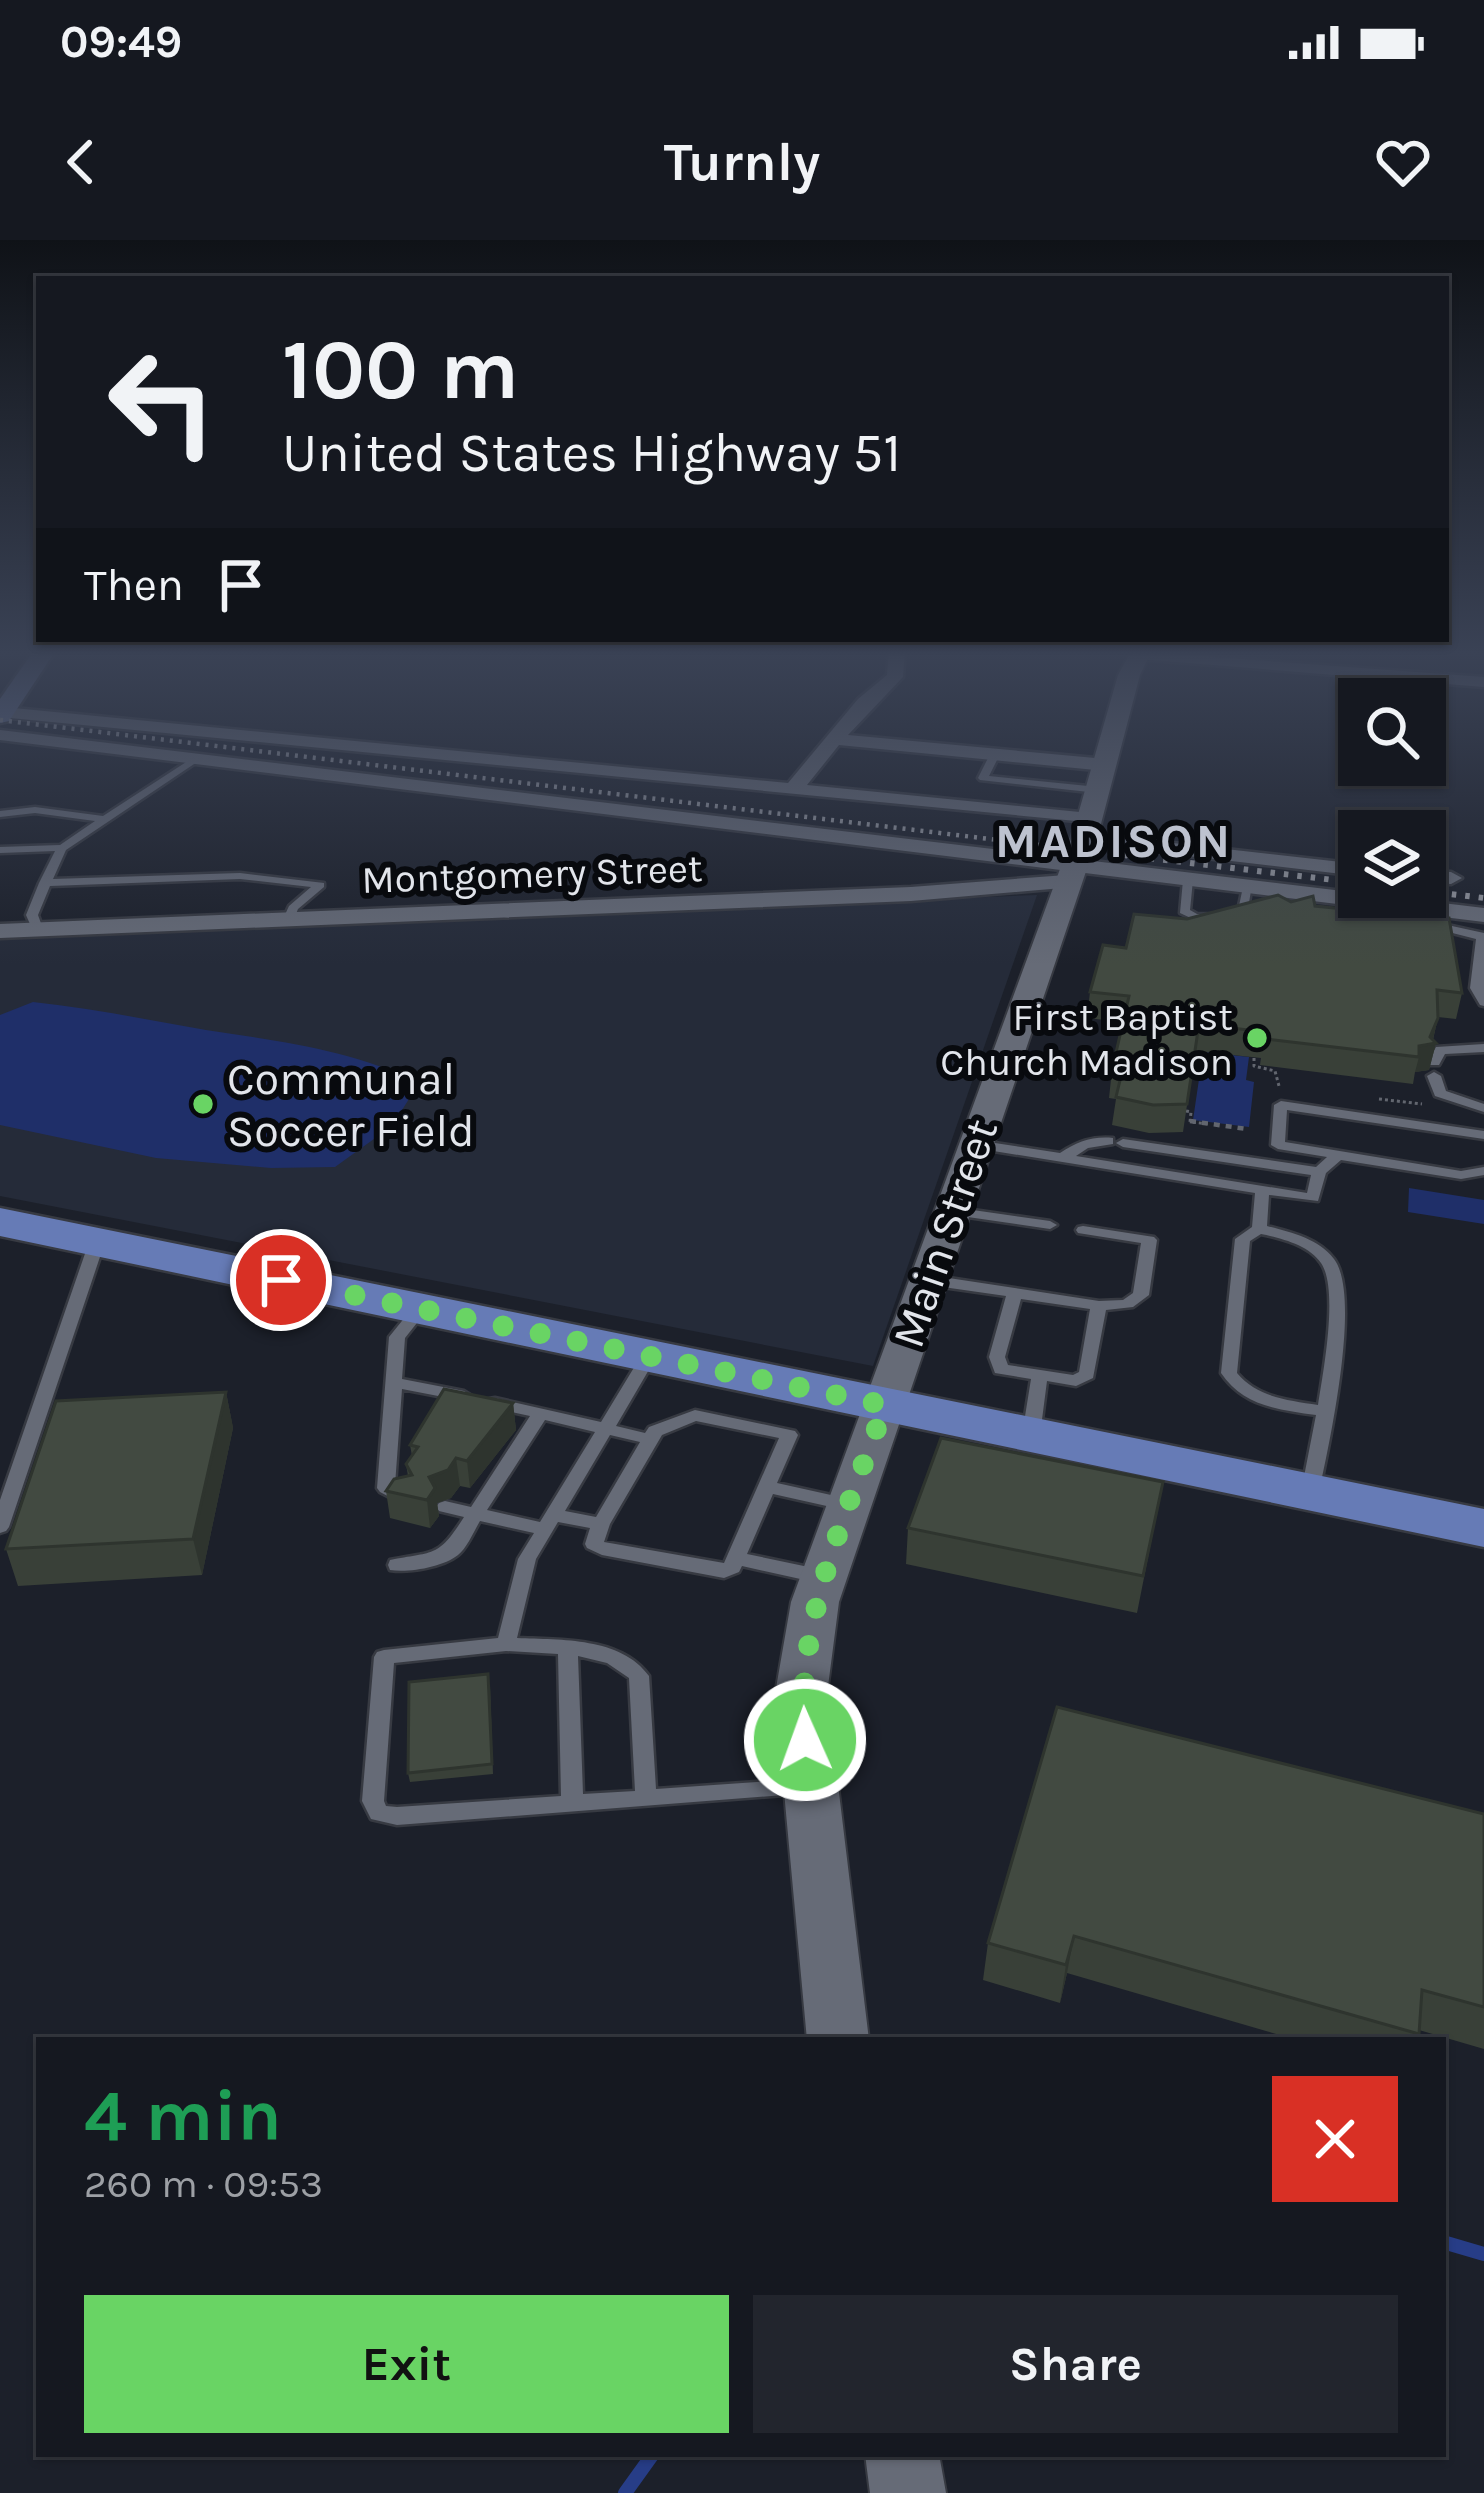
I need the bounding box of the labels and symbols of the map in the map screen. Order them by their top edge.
district label: MADISON [995,813,1233,869]
street label: Montgomery Street [361,845,703,903]
place label: First Baptist Church Madison [940,994,1233,1085]
marker: First Baptist Church Madison [1244,1025,1270,1051]
place label: Communal Soccer Field [227,1053,475,1157]
marker: Communal Soccer Field [190,1091,216,1117]
street label: Main Street [882,1112,1008,1354]
pin [230,1229,332,1331]
position arrow [742,1677,868,1803]

